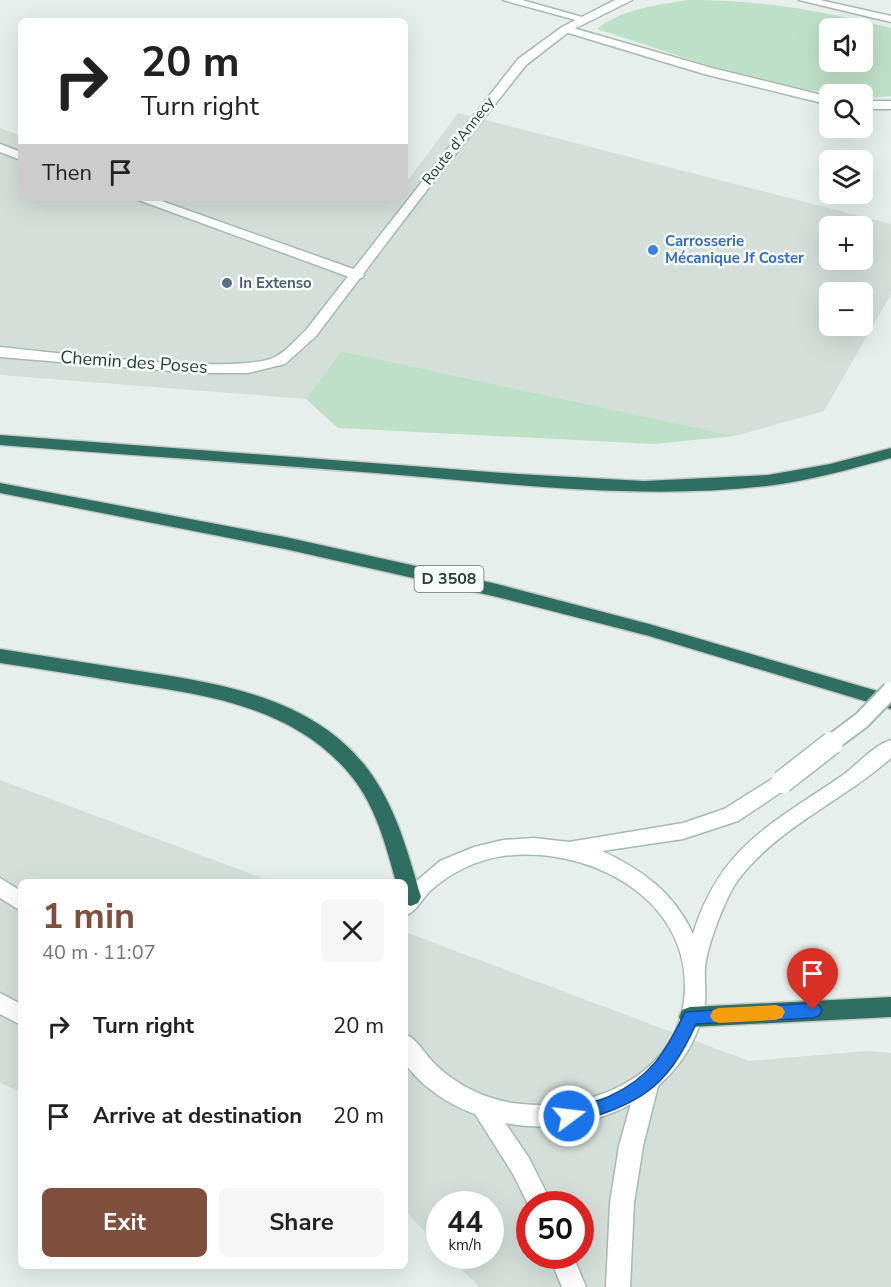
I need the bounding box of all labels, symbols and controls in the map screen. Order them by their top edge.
map controls [819,18,873,336]
button: sound [819,18,873,72]
text: 20 m [141,34,240,91]
icon: right [42,42,120,120]
button: search [819,84,873,138]
text: Turn right [141,88,259,125]
street label: Route d'Annecy [417,93,499,189]
button: layers [819,150,873,204]
icon: arrive [104,156,137,189]
text: Then [42,158,92,188]
button: + [819,216,873,270]
place label: Carrosserie Mécanique Jf Coster [665,231,804,268]
marker: Carrosserie Mécanique Jf Coster [646,243,660,257]
place label: In Extenso [239,273,312,293]
marker: In Extenso [220,276,234,290]
button: − [819,282,873,336]
street label: Chemin des Poses [60,345,208,379]
road number: D 3508 [414,566,484,592]
text: 1 min [42,892,135,941]
button: close [321,899,384,962]
text: 40 m · 11:07 [42,939,156,966]
pin [787,948,838,1010]
icon: arrive [796,957,829,990]
icon: right [42,1010,75,1043]
text: Turn right [93,1011,194,1041]
text: 20 m [333,1011,384,1041]
position arrow [537,1084,601,1148]
icon: arrive [42,1100,75,1133]
text: Arrive at destination [93,1101,302,1131]
text: 20 m [333,1101,384,1131]
button: Exit [42,1188,207,1257]
button: Share [219,1188,384,1257]
speed limit sign: 50 [516,1191,594,1269]
text: 44 [447,1202,483,1243]
text: km/h [448,1235,482,1255]

